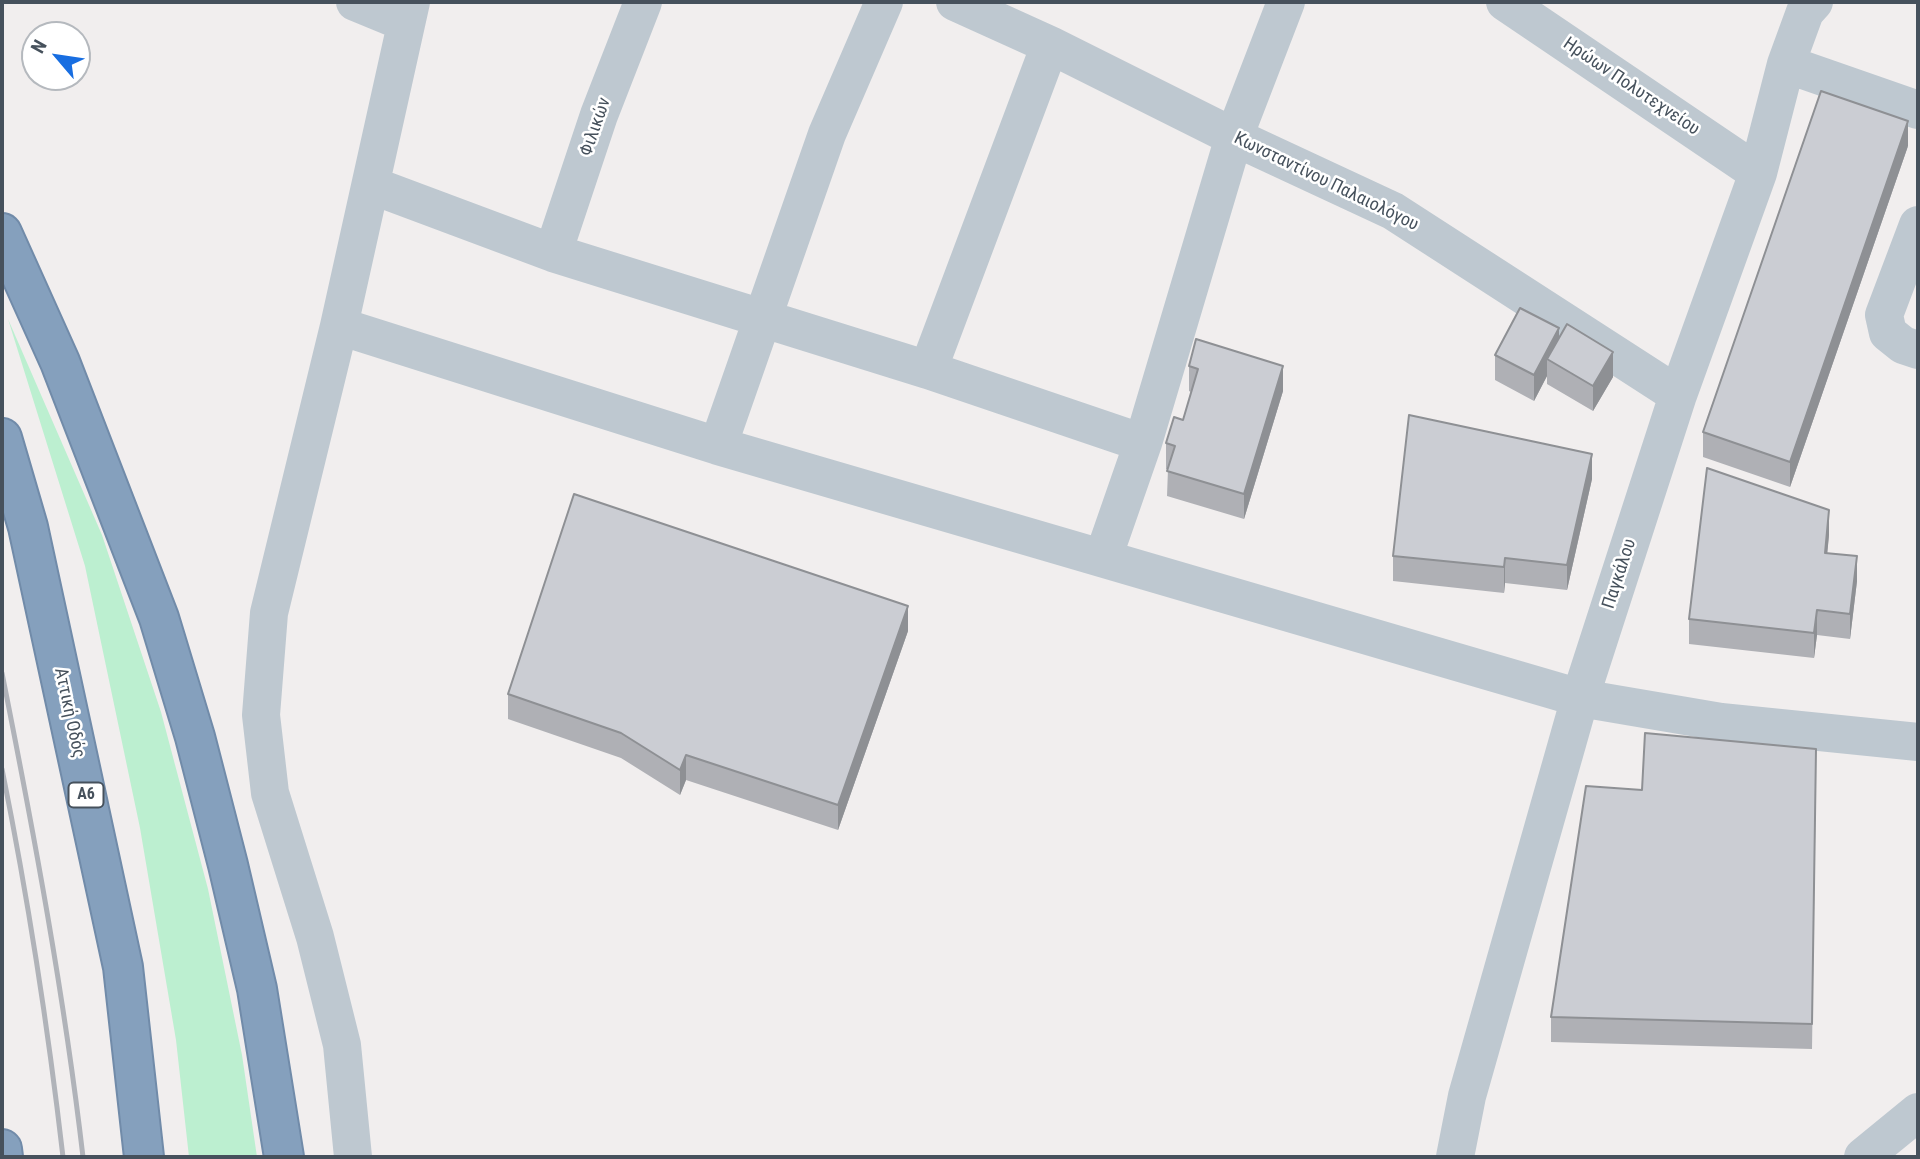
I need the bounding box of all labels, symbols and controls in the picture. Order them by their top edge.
north arrow [21,21,91,91]
street label: Ηρώων Πολυτεχνείου [1559,33,1703,141]
text: N [26,36,52,57]
street label: Φιλικών [576,95,616,159]
street label: Κωνσταντίνου Παλαιολόγου [1230,128,1422,236]
street label: Παγκάλου [1599,536,1641,612]
street label: Αττική Οδός [49,666,89,760]
road number: Α6 [68,782,104,808]

